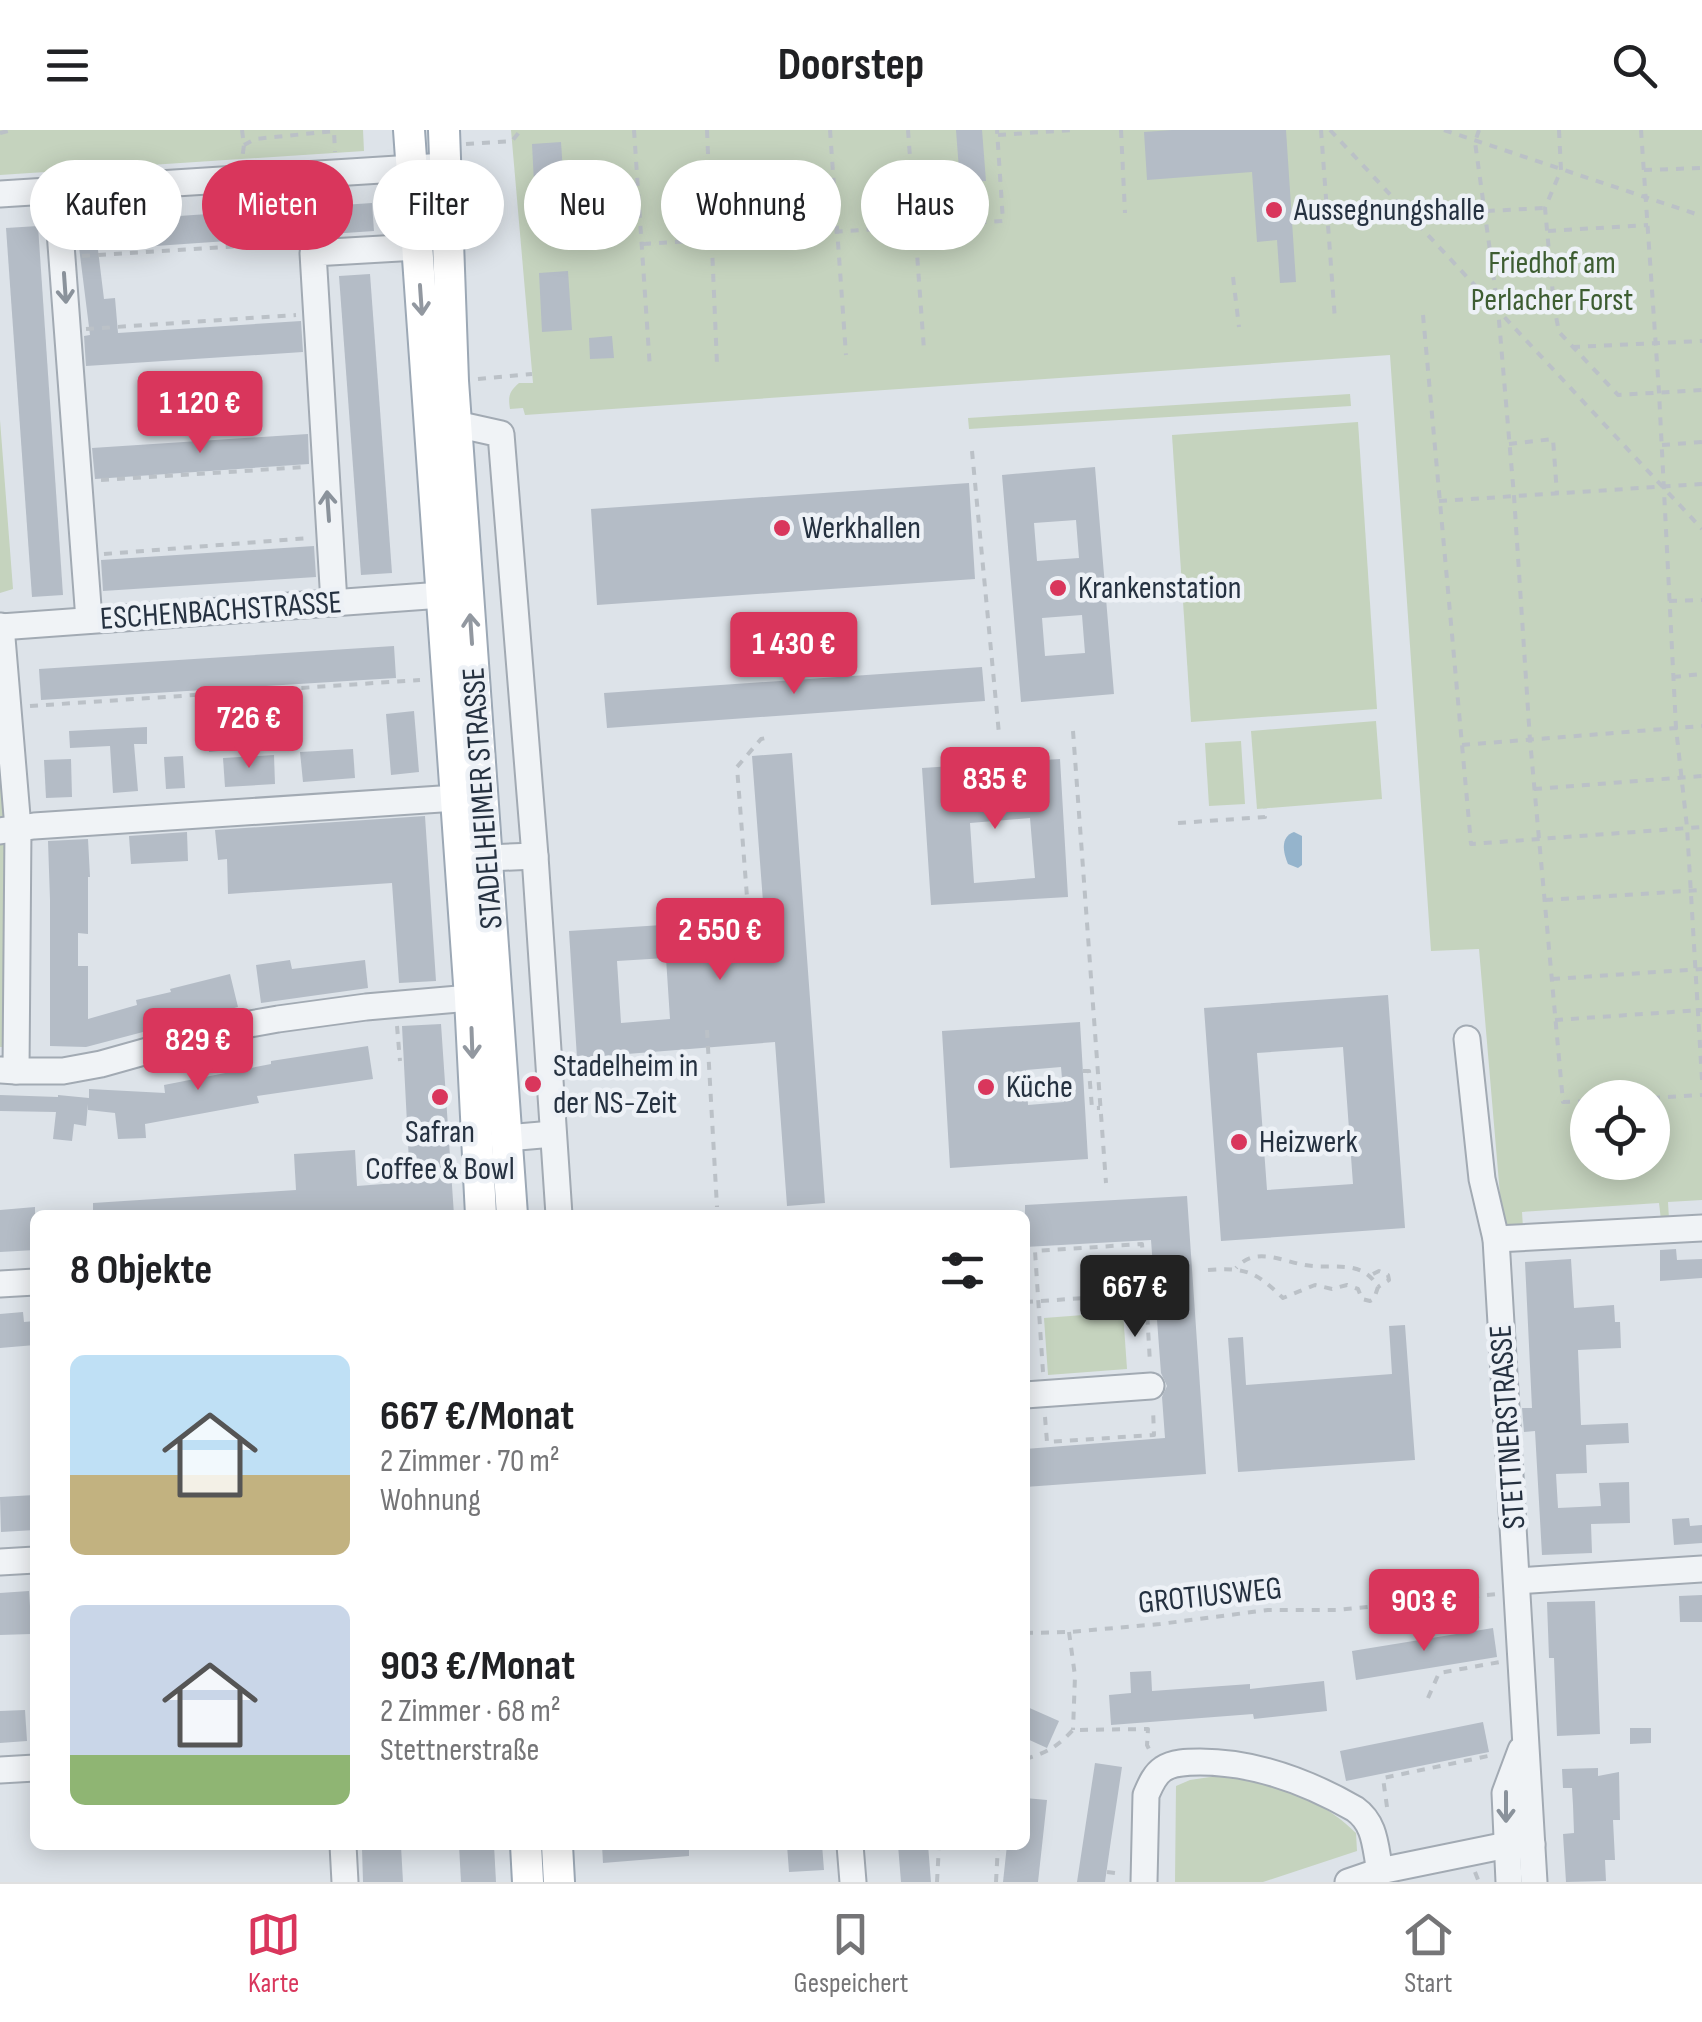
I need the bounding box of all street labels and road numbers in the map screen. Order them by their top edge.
street label: ESCHENBACHSTRASSE [99,583,343,639]
street label: STADELHEIMER STRASSE [454,666,512,930]
street label: STETTNERSTRASSE [1481,1323,1535,1531]
street label: GROTIUSWEG [1136,1569,1284,1623]

